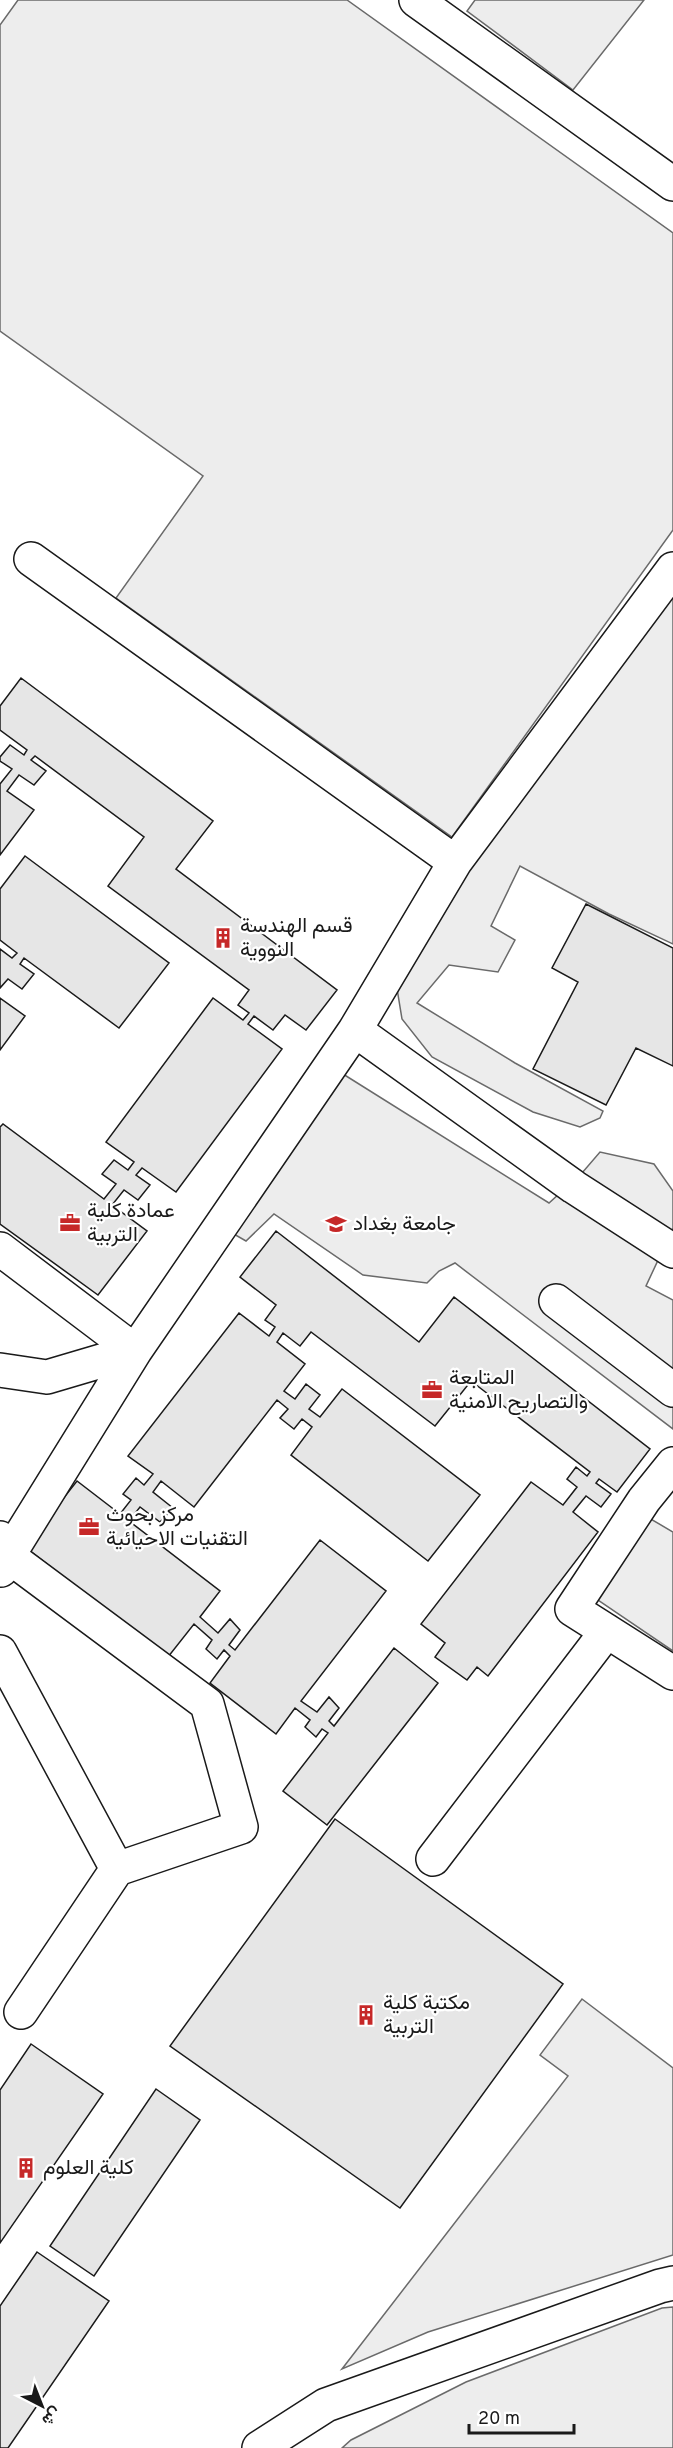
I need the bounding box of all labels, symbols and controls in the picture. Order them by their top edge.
place label: قسم الهندسة النووية [240,913,353,964]
building icon: قسم الهندسة النووية [211,926,235,950]
place label: عمادة كلية التربية [87,1198,175,1249]
office icon: عمادة كلية التربية [58,1211,82,1235]
place label: جامعة بغداد [353,1211,456,1238]
school or university icon: جامعة بغداد [324,1212,348,1236]
place label: المتابعة والتصاريح الامنية [449,1365,588,1416]
office icon: المتابعة والتصاريح الامنية [420,1378,444,1402]
place label: مركز بحوث التقنيات الاحيائية [106,1502,248,1553]
office icon: مركز بحوث التقنيات الاحيائية [77,1515,101,1539]
place label: مكتبة كلية التربية [383,1990,470,2041]
building icon: مكتبة كلية التربية [354,2003,378,2027]
place label: كلية العلوم [43,2155,134,2182]
building icon: كلية العلوم [14,2156,38,2180]
north arrow [12,2376,72,2436]
scale bar [469,2397,574,2435]
text: ش [37,2402,65,2430]
text: 20 m [478,2408,520,2431]

